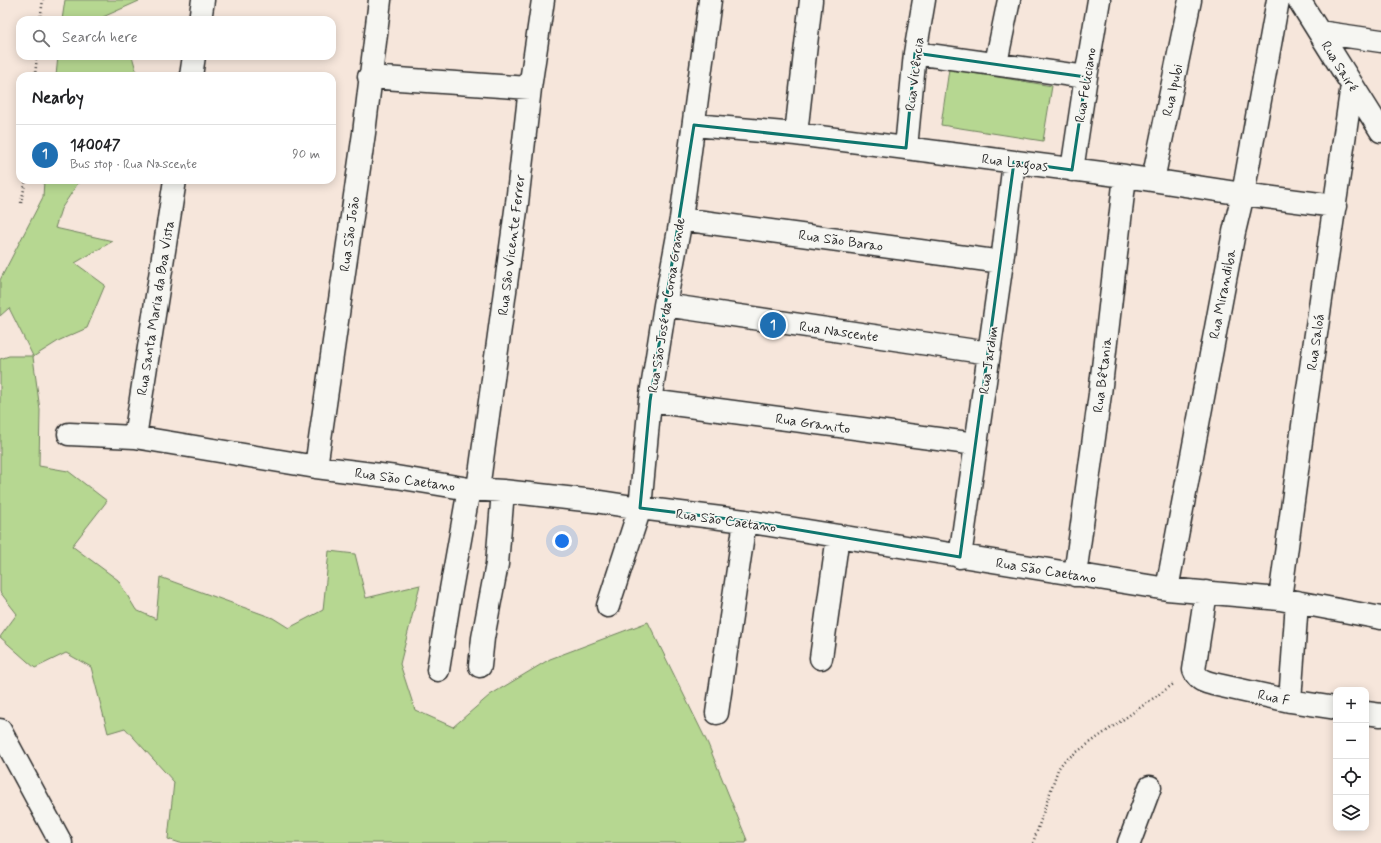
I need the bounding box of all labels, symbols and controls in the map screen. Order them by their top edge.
search box [16,16,336,60]
icon: search [30,27,52,49]
text: Search here [62,28,138,48]
street label: Rua Vicência [902,36,928,112]
street label: Rua Sairé [1317,38,1362,95]
street label: Rua Feliciano [1071,46,1101,124]
street label: Rua Ipubi [1159,62,1187,118]
text: Nearby [32,87,84,109]
text: 140047 [70,136,121,156]
text: 1 [42,146,48,163]
text: 90 m [292,146,320,163]
street label: Rua Lagoas [980,150,1050,178]
text: Bus stop · Rua Nascente [70,156,197,173]
street label: Rua Sâo Vicente Ferrer [494,173,530,317]
street label: Rua São João [336,195,364,273]
street label: Rua São José da Coroa Grande [644,216,690,394]
street label: Rua Santa Maria da Boa Vista [133,219,179,397]
street label: Rua São Barao [797,226,884,256]
street label: Rua Mirandiba [1205,247,1241,341]
pin: 1 [760,310,786,340]
street label: Rua Saloá [1303,313,1329,372]
street label: Rua Nascente [798,318,880,346]
street label: Rua Jardim [975,325,1003,395]
street label: Rua Bêtania [1089,336,1117,414]
street label: Rua Granito [774,410,852,438]
street label: Rua São Caetano [353,464,457,496]
street label: Rua São Caetano [674,505,778,537]
your location [552,531,572,551]
street label: Rua São Caetano [994,554,1098,588]
street label: Rua F [1256,686,1292,710]
map controls [1333,687,1369,831]
button: + [1333,687,1369,723]
button: − [1333,723,1369,759]
button: locate [1333,759,1369,795]
button: layers [1333,795,1369,831]

